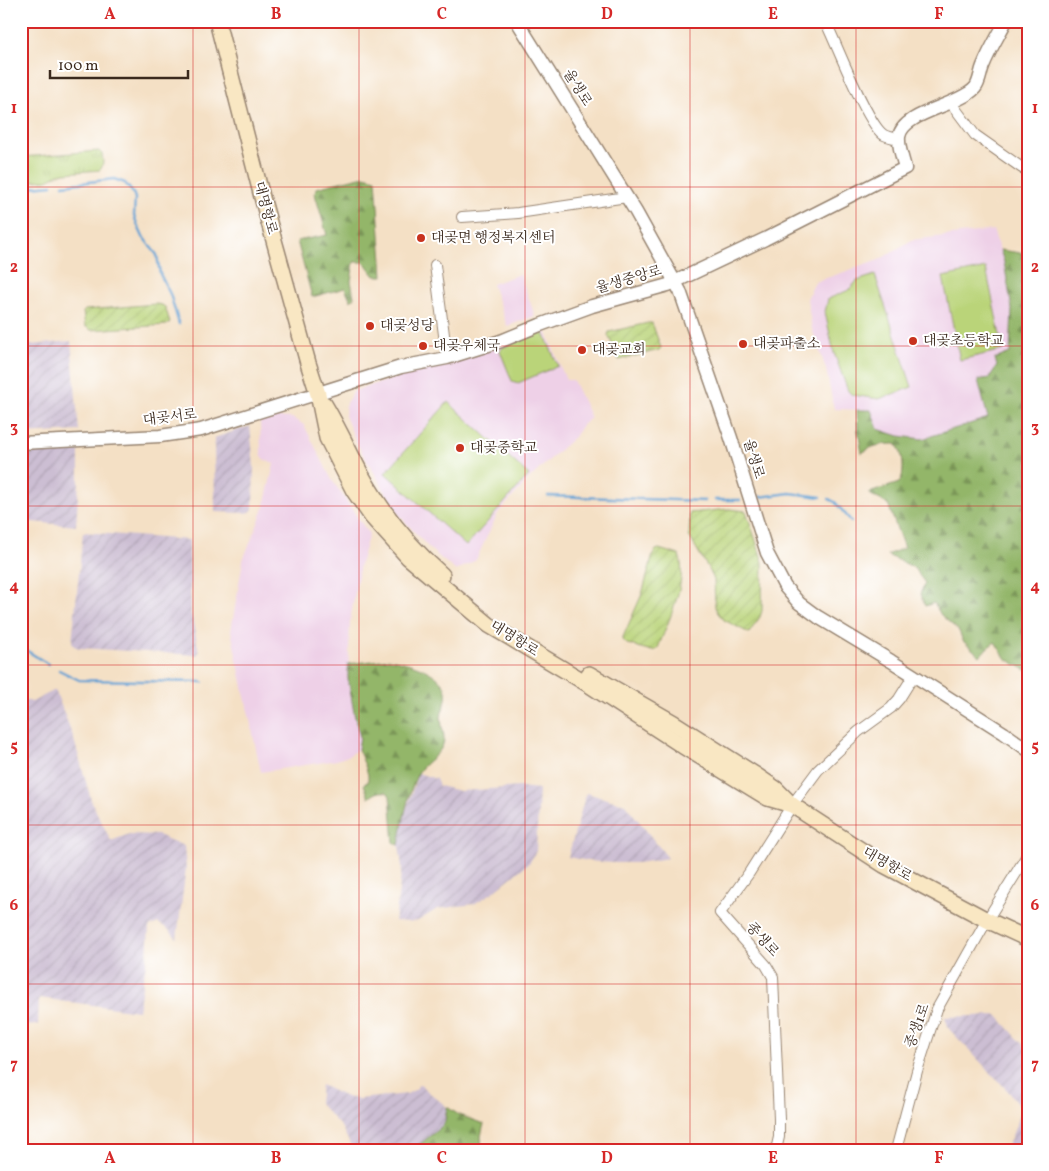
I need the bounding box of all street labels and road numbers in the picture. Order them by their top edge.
street label: 율생로 [558,66,596,111]
street label: 대명항로 [249,179,281,237]
street label: 율생중앙로 [594,261,665,298]
street label: 대곶서로 [142,405,198,431]
street label: 율생로 [738,437,768,482]
street label: 대명항로 [486,617,542,662]
street label: 대명항로 [859,843,916,887]
street label: 종생로 [741,919,783,962]
street label: 종생1로 [901,1001,935,1051]

